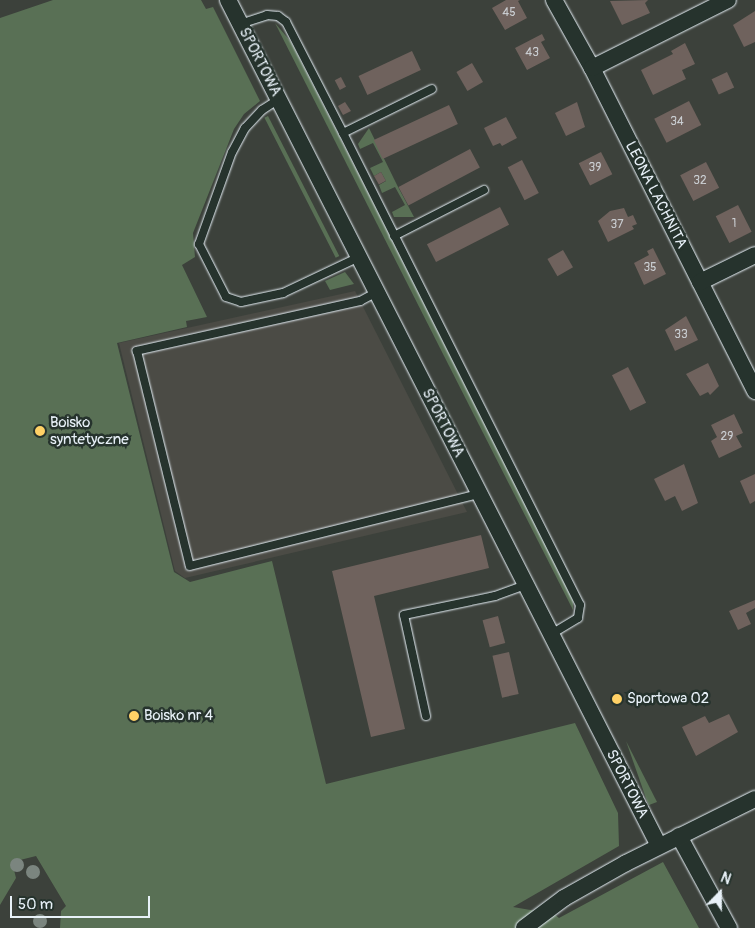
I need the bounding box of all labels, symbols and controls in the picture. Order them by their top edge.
house number: 45 [502,6,516,20]
street label: SPORTOWA [235,25,285,99]
house number: 43 [525,46,539,60]
house number: 34 [670,115,684,129]
street label: LEONA LACHNITA [621,138,691,252]
house number: 39 [589,161,601,175]
house number: 32 [693,174,707,188]
house number: 1 [732,217,736,231]
house number: 37 [610,218,624,232]
house number: 35 [643,261,657,275]
house number: 33 [674,328,688,342]
street label: SPORTOWA [418,386,468,460]
place label: Boisko syntetyczne [50,413,129,448]
marker: Boisko syntetyczne [34,425,46,437]
house number: 29 [721,430,733,444]
place label: Sportowa 02 [627,690,709,708]
marker: Sportowa 02 [611,693,623,705]
place label: Boisko nr 4 [144,707,213,725]
marker: Boisko nr 4 [128,710,140,722]
street label: SPORTOWA [602,747,652,821]
north arrow [695,868,745,918]
text: N [718,869,733,888]
scale bar [12,886,152,918]
text: 50 m [18,895,53,914]

